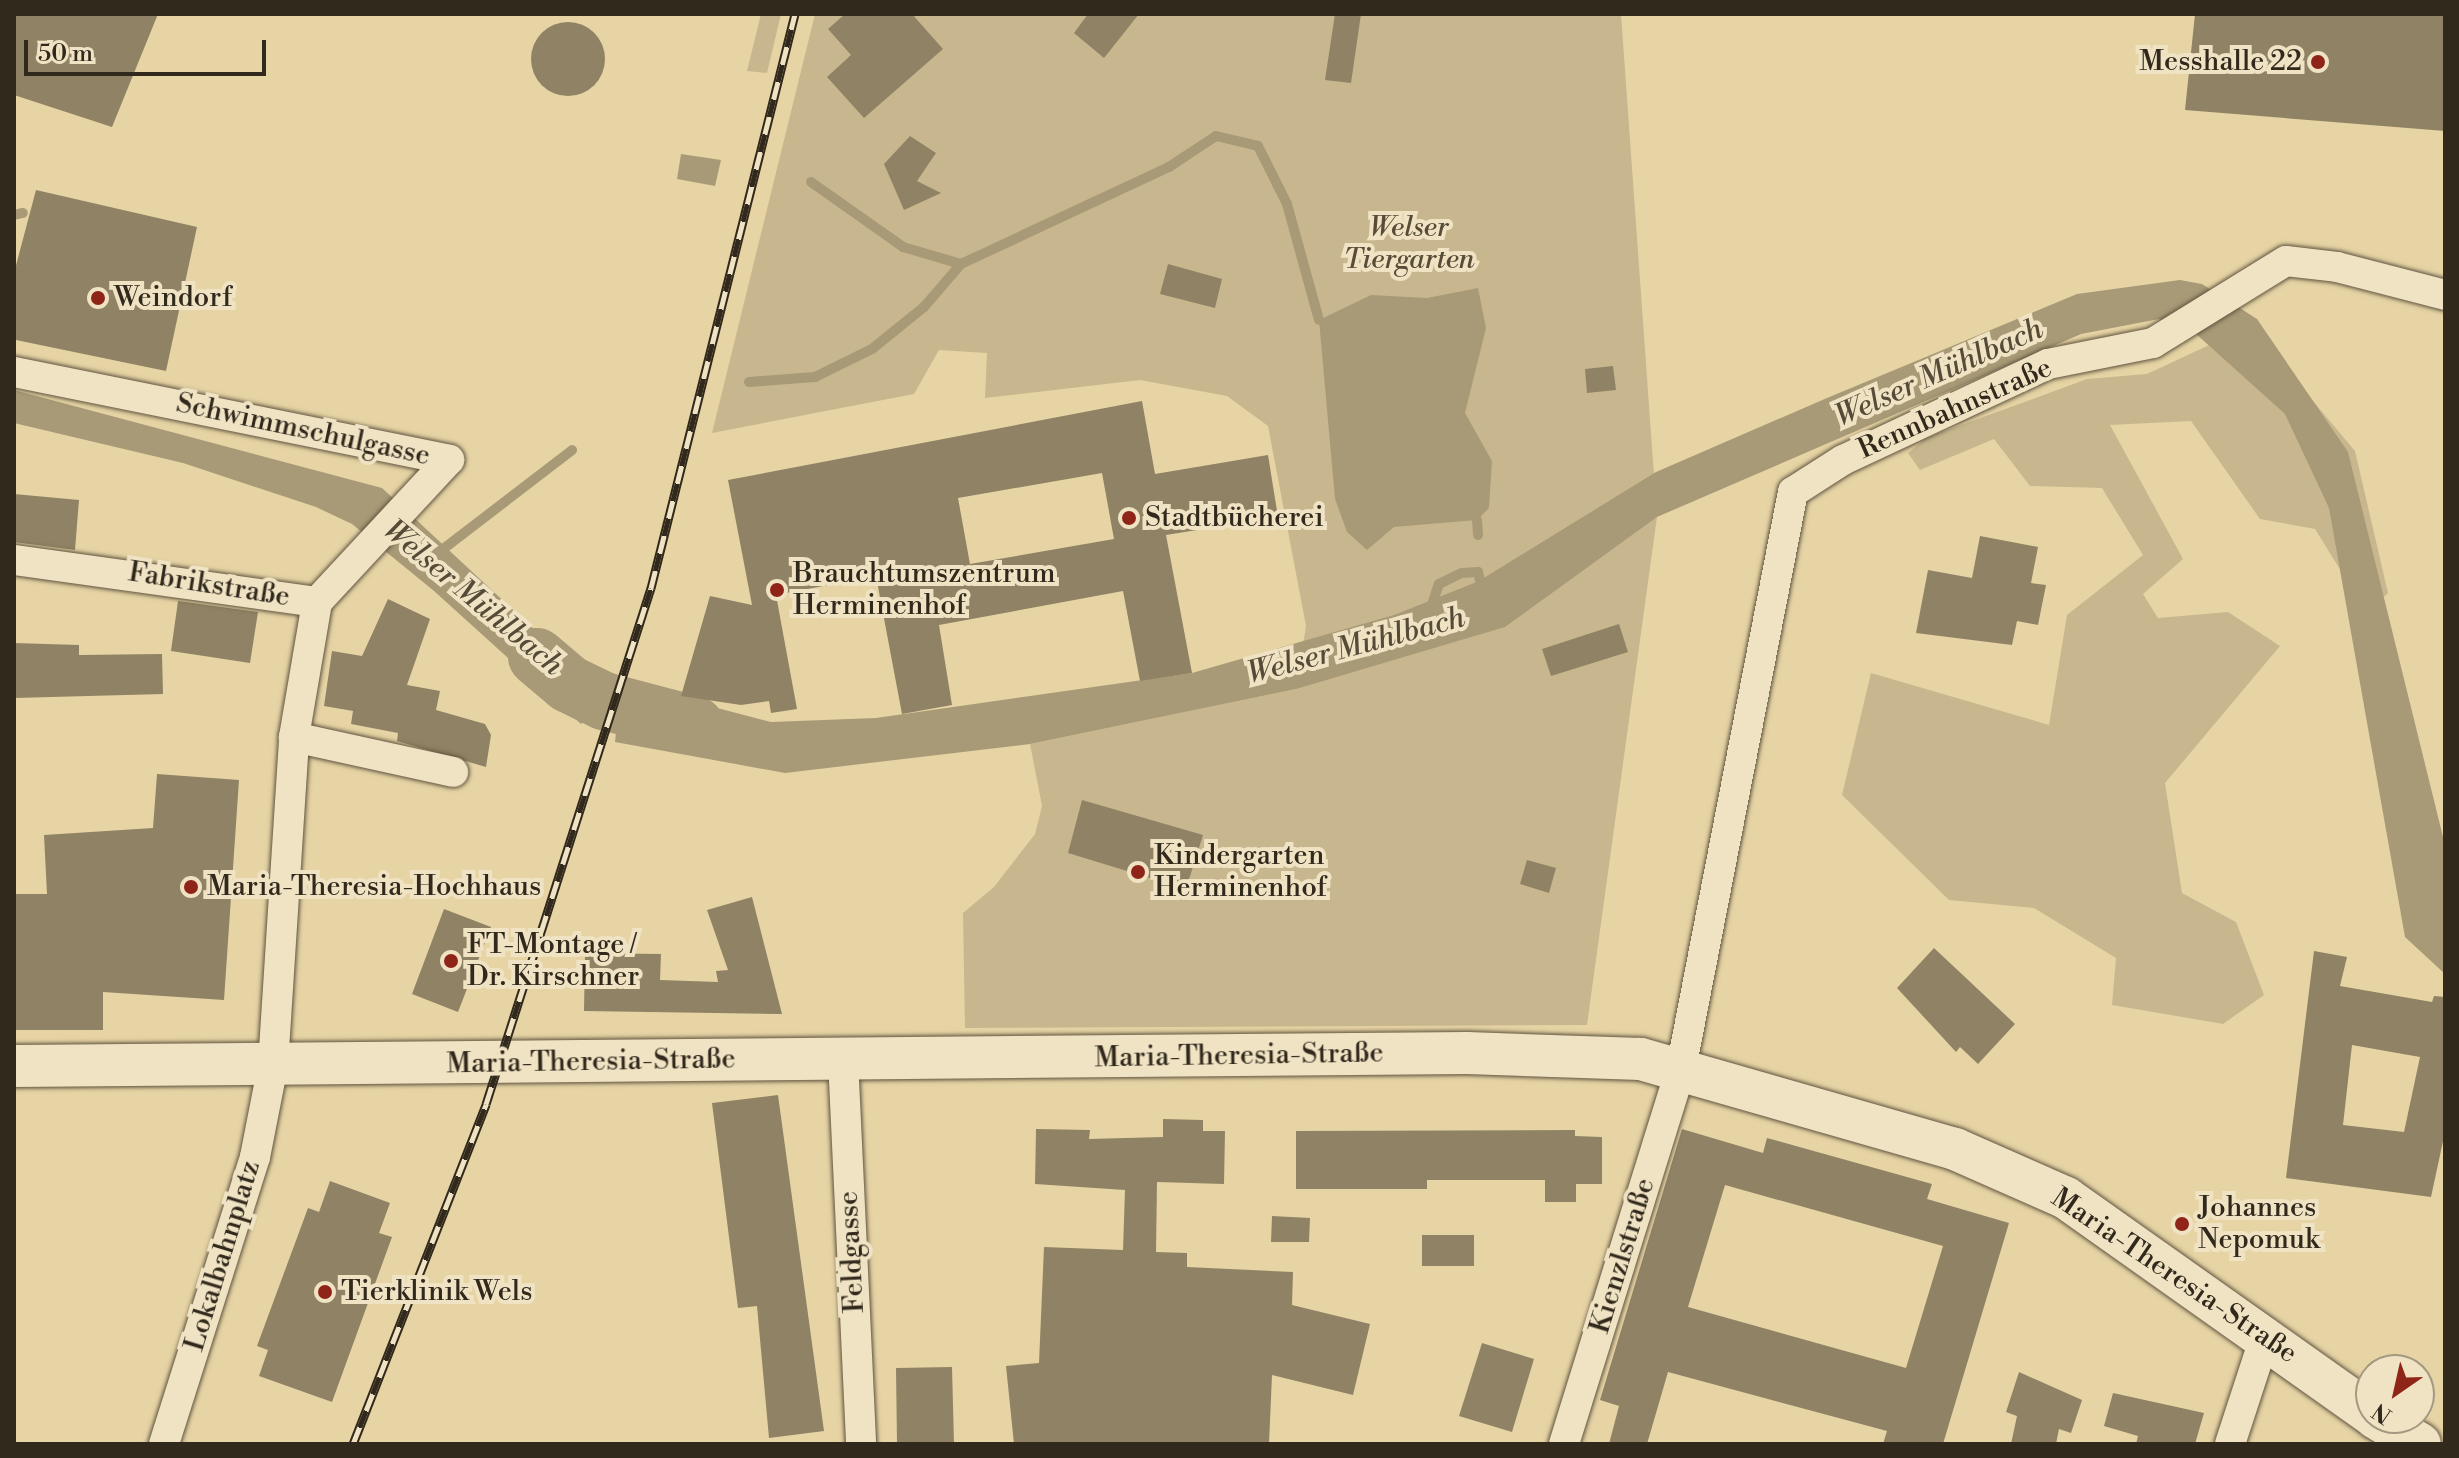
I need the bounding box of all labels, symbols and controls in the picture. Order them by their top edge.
scale bar [28,24,270,74]
text: 50 m [38,39,93,69]
place label: Messhalle 22 [2139,45,2302,79]
marker: Messhalle 22 [2309,53,2327,71]
park label: Welser Tiergarten [1344,211,1474,277]
place label: Weindorf [114,281,232,315]
marker: Weindorf [89,289,107,307]
water label: Welser Mühlbach [1830,311,2048,435]
street label: Rennbahnstraße [1853,351,2057,467]
street label: Schwimmschulgasse [173,387,433,473]
place label: Stadtbücherei [1145,501,1324,535]
marker: Stadtbücherei [1120,509,1138,527]
water label: Welser Mühlbach [376,512,570,684]
street label: Fabrikstraße [126,556,292,614]
place label: Brauchtumszentrum Herminenhof [793,557,1056,623]
marker: Brauchtumszentrum Herminenhof [768,581,786,599]
water label: Welser Mühlbach [1243,600,1469,692]
place label: Kindergarten Herminenhof [1154,839,1327,905]
marker: Kindergarten Herminenhof [1129,863,1147,881]
place label: Maria-Theresia-Hochhaus [207,870,541,904]
marker: Maria-Theresia-Hochhaus [182,878,200,896]
place label: FT-Montage / Dr. Kirschner [467,928,639,994]
marker: FT-Montage / Dr. Kirschner [442,952,460,970]
street label: Maria-Theresia-Straße [1094,1037,1384,1075]
street label: Maria-Theresia-Straße [446,1043,736,1081]
street label: Lokalbahnplatz [178,1157,268,1355]
street label: Kienzlstraße [1583,1174,1663,1338]
street label: Maria-Theresia-Straße [2045,1181,2303,1371]
street label: Feldgasse [832,1190,872,1314]
place label: Johannes Nepomuk [2198,1191,2320,1257]
marker: Johannes Nepomuk [2173,1215,2191,1233]
place label: Tierklinik Wels [341,1275,532,1309]
marker: Tierklinik Wels [316,1283,334,1301]
north arrow [2355,1354,2435,1434]
text: N [2368,1397,2397,1429]

